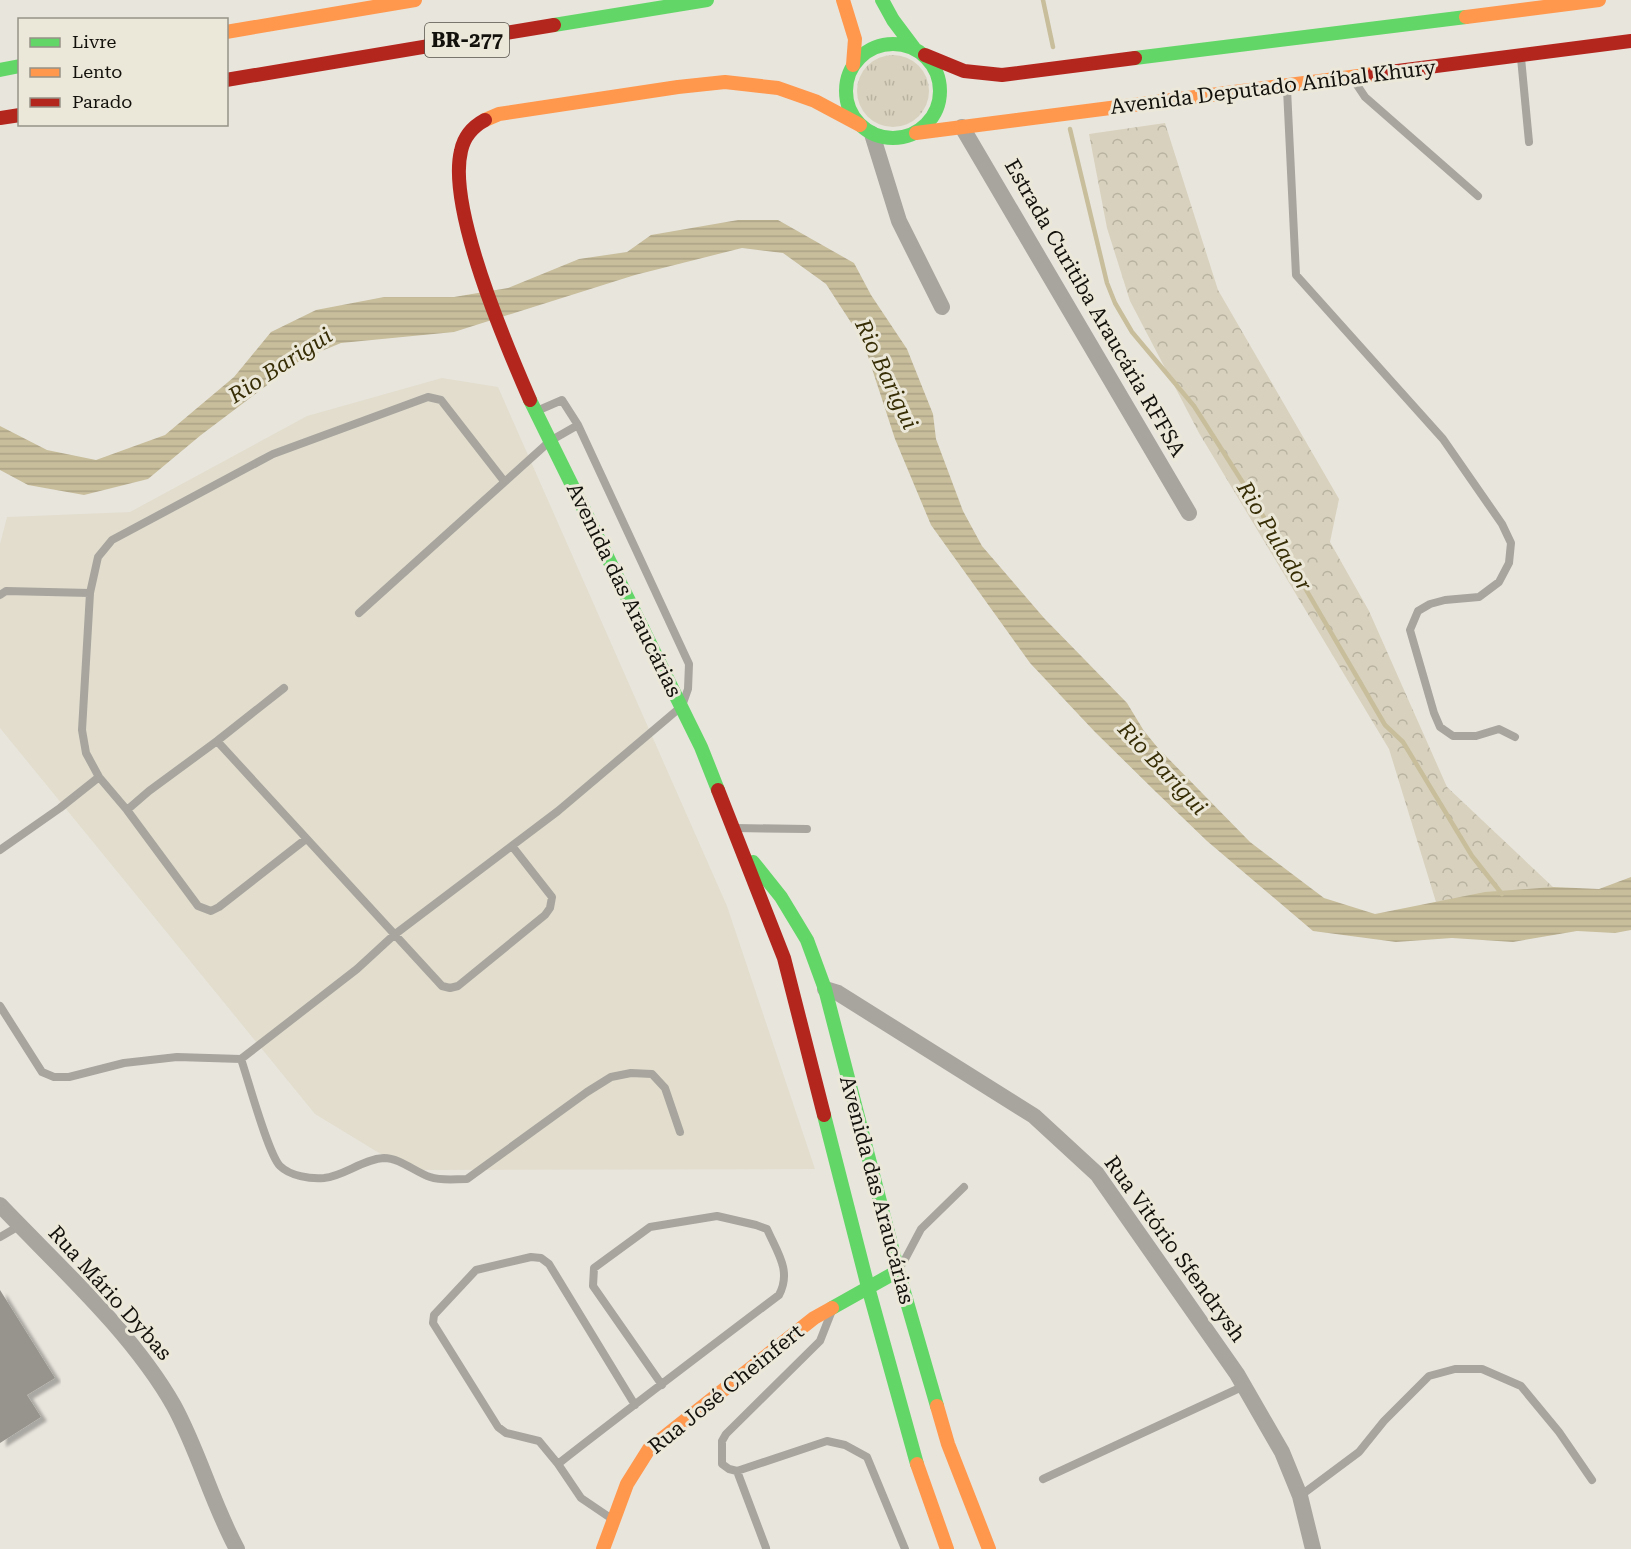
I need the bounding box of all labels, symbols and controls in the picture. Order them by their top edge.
legend [18,18,228,126]
road number: BR-277 [425,23,509,57]
text: Livre [72,31,117,52]
street label: Avenida Deputado Aníbal Khury [1109,55,1438,119]
text: Lento [72,61,122,82]
text: Parado [72,91,132,112]
street label: Estrada Curitiba Araucária RFFSA [1000,155,1190,461]
water label: Rio Barigui [850,314,923,433]
water label: Rio Barigui [223,323,337,409]
water label: Rio Pulador [1232,476,1317,596]
street label: Avenida das Araucárias [562,479,686,701]
water label: Rio Barigui [1112,716,1212,820]
street label: Avenida das Araucárias [835,1073,919,1307]
street label: Rua Vitório Sfendrysh [1100,1151,1251,1347]
street label: Rua Mário Dybas [43,1221,177,1365]
street label: Rua José Cheinfert [644,1319,808,1459]

